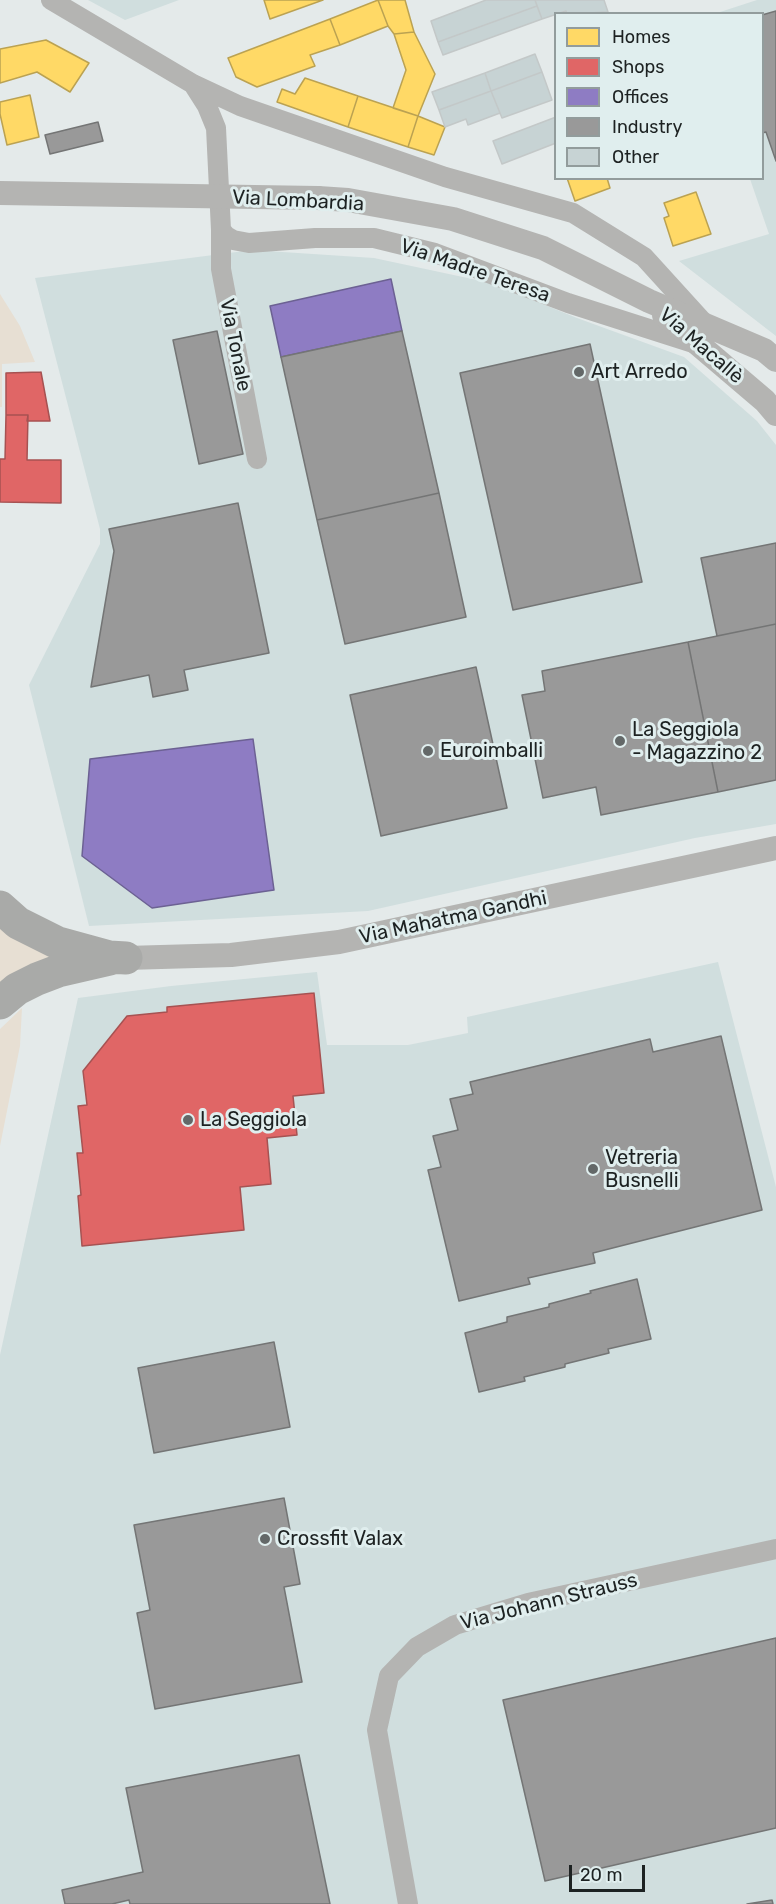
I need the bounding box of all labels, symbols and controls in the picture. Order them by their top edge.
legend [554,12,764,180]
text: Homes [612,26,670,48]
text: Shops [612,56,664,78]
text: Offices [612,86,669,108]
text: Industry [612,116,682,138]
text: Other [612,146,659,168]
street label: Via Lombardia [231,186,365,216]
street label: Via Madre Teresa [397,234,553,308]
street label: Via Tonale [214,296,256,394]
street label: Via Macallè [654,303,748,389]
place label: Art Arredo [591,360,688,384]
marker: Art Arredo [572,365,586,379]
place label: La Seggiola - Magazzino 2 [632,718,762,765]
marker: La Seggiola - Magazzino 2 [613,734,627,748]
place label: Euroimballi [440,739,543,763]
marker: Euroimballi [421,744,435,758]
street label: Via Mahatma Gandhi [357,886,549,950]
place label: La Seggiola [200,1108,307,1132]
marker: La Seggiola [181,1113,195,1127]
place label: Vetreria Busnelli [605,1146,678,1193]
marker: Vetreria Busnelli [586,1162,600,1176]
place label: Crossfit Valax [277,1527,403,1551]
marker: Crossfit Valax [258,1532,272,1546]
street label: Via Johann Strauss [458,1568,640,1636]
scale bar [572,1853,648,1891]
text: 20 m [580,1864,622,1886]

